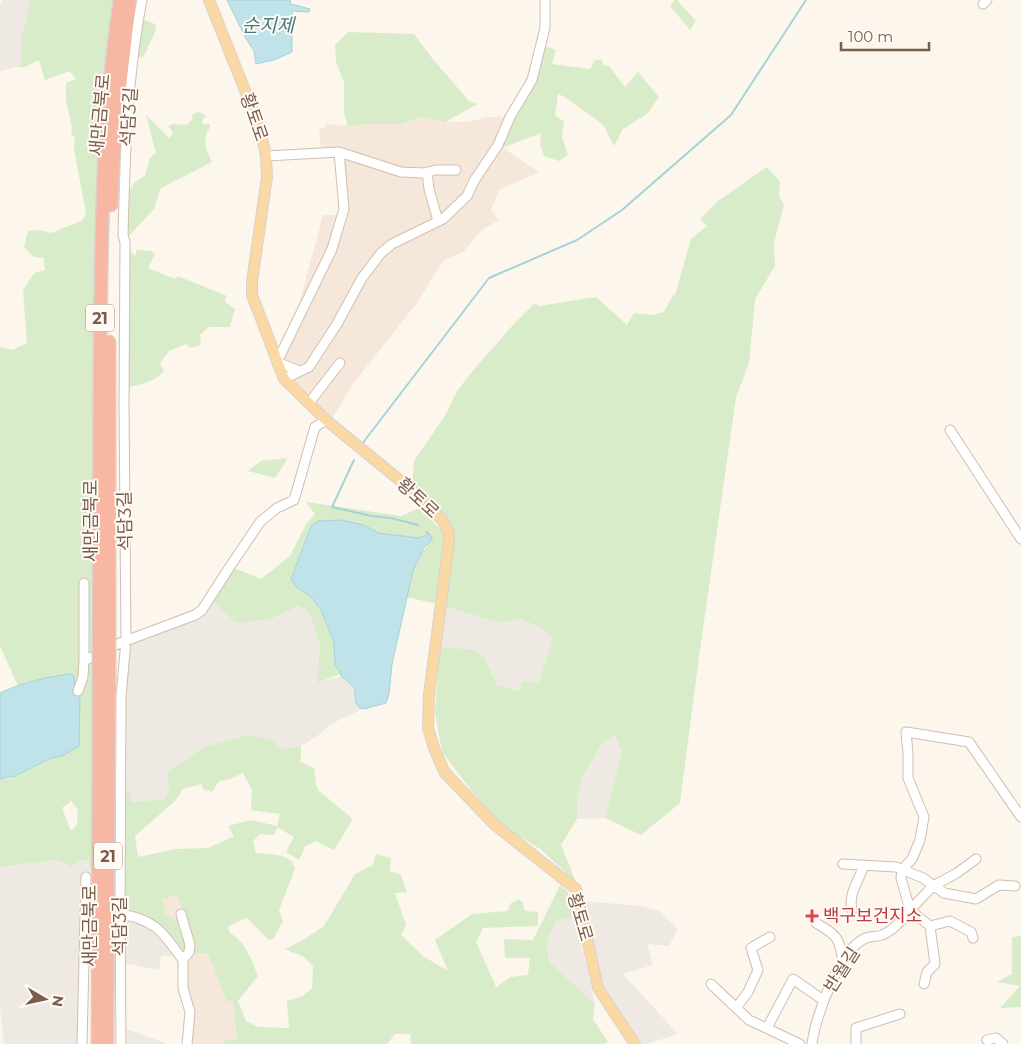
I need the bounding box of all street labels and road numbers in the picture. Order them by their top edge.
street label: 새만금북로 [85,73,115,157]
street label: 석담3길 [116,86,142,148]
street label: 황토로 [236,90,272,144]
road number: 21 [86,304,114,332]
street label: 황토로 [392,473,444,523]
street label: 새만금북로 [80,480,102,562]
street label: 석담3길 [113,491,137,551]
road number: 21 [94,842,122,869]
street label: 새만금북로 [79,885,101,967]
street label: 황토로 [563,890,597,944]
street label: 석담3길 [109,896,131,956]
street label: 반월길 [819,943,865,997]

